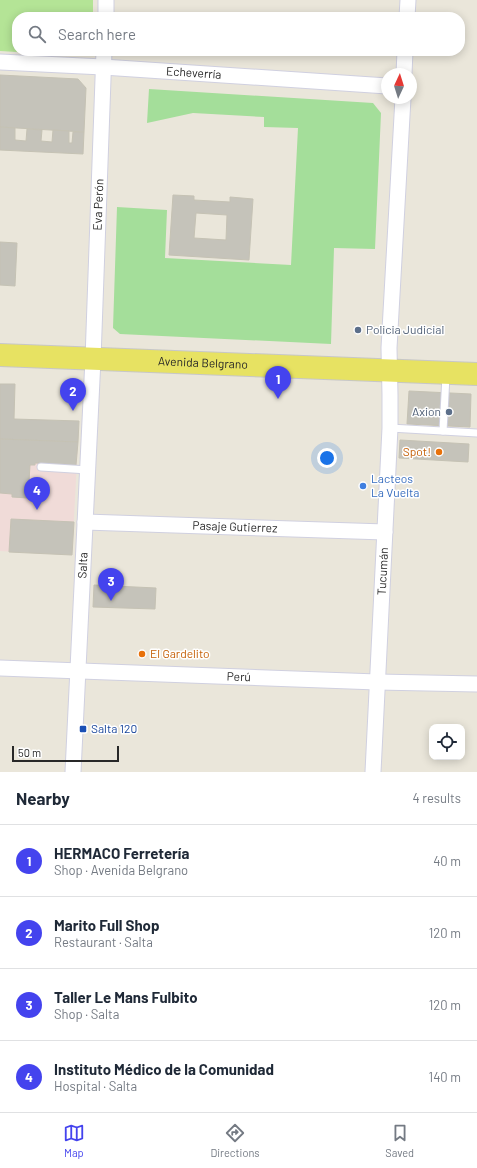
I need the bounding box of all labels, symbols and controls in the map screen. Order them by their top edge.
search box [12,12,465,56]
icon: search [26,23,48,45]
text: Search here [58,25,136,43]
street label: Echeverría [166,63,222,81]
north arrow [381,68,417,104]
street label: Eva Perón [90,178,105,231]
place label: Policia Judicial [366,322,444,336]
marker: Policia Judicial [353,325,363,335]
street label: Avenida Belgrano [158,353,248,371]
pin: 1 [265,366,291,399]
pin: 2 [60,378,86,411]
place label: Axion [412,404,441,418]
marker: Axion [444,407,454,417]
place label: Spot! [403,444,431,458]
marker: Spot! [434,447,444,457]
your location [317,448,337,468]
place label: Lacteos La Vuelta [371,471,419,499]
pin: 4 [24,477,50,510]
marker: Lacteos La Vuelta [358,481,368,491]
street label: Pasaje Gutierrez [192,518,278,534]
street label: Tucumán [374,547,390,595]
street label: Salta [74,552,90,579]
pin: 3 [98,568,124,601]
place label: El Gardelito [150,646,210,660]
marker: El Gardelito [137,649,147,659]
street label: Perú [227,668,251,683]
place label: Salta 120 [91,721,137,735]
marker: Salta 120 [78,724,88,734]
map controls [429,724,465,760]
button: locate [429,724,465,760]
scale bar [12,744,119,763]
text: 50 m [18,746,41,759]
text: Nearby [16,788,70,808]
text: 4 results [413,790,461,806]
text: HERMACO Ferretería [54,844,189,862]
text: 1 [27,853,31,869]
text: 40 m [433,853,461,869]
text: Shop · Avenida Belgrano [54,862,188,878]
text: Marito Full Shop [54,916,159,934]
text: 2 [25,925,33,941]
text: 120 m [429,925,461,941]
text: Restaurant · Salta [54,934,153,950]
text: Taller Le Mans Fulbito [54,988,198,1006]
text: 3 [25,997,33,1013]
text: 120 m [429,997,461,1013]
text: Shop · Salta [54,1006,119,1022]
text: Instituto Médico de la Comunidad [54,1060,274,1078]
text: 4 [25,1069,33,1085]
text: 140 m [429,1069,461,1085]
text: Hospital · Salta [54,1078,137,1094]
tab: Map [63,1122,85,1159]
tab: Directions [210,1122,260,1159]
tab: Saved [385,1122,414,1159]

